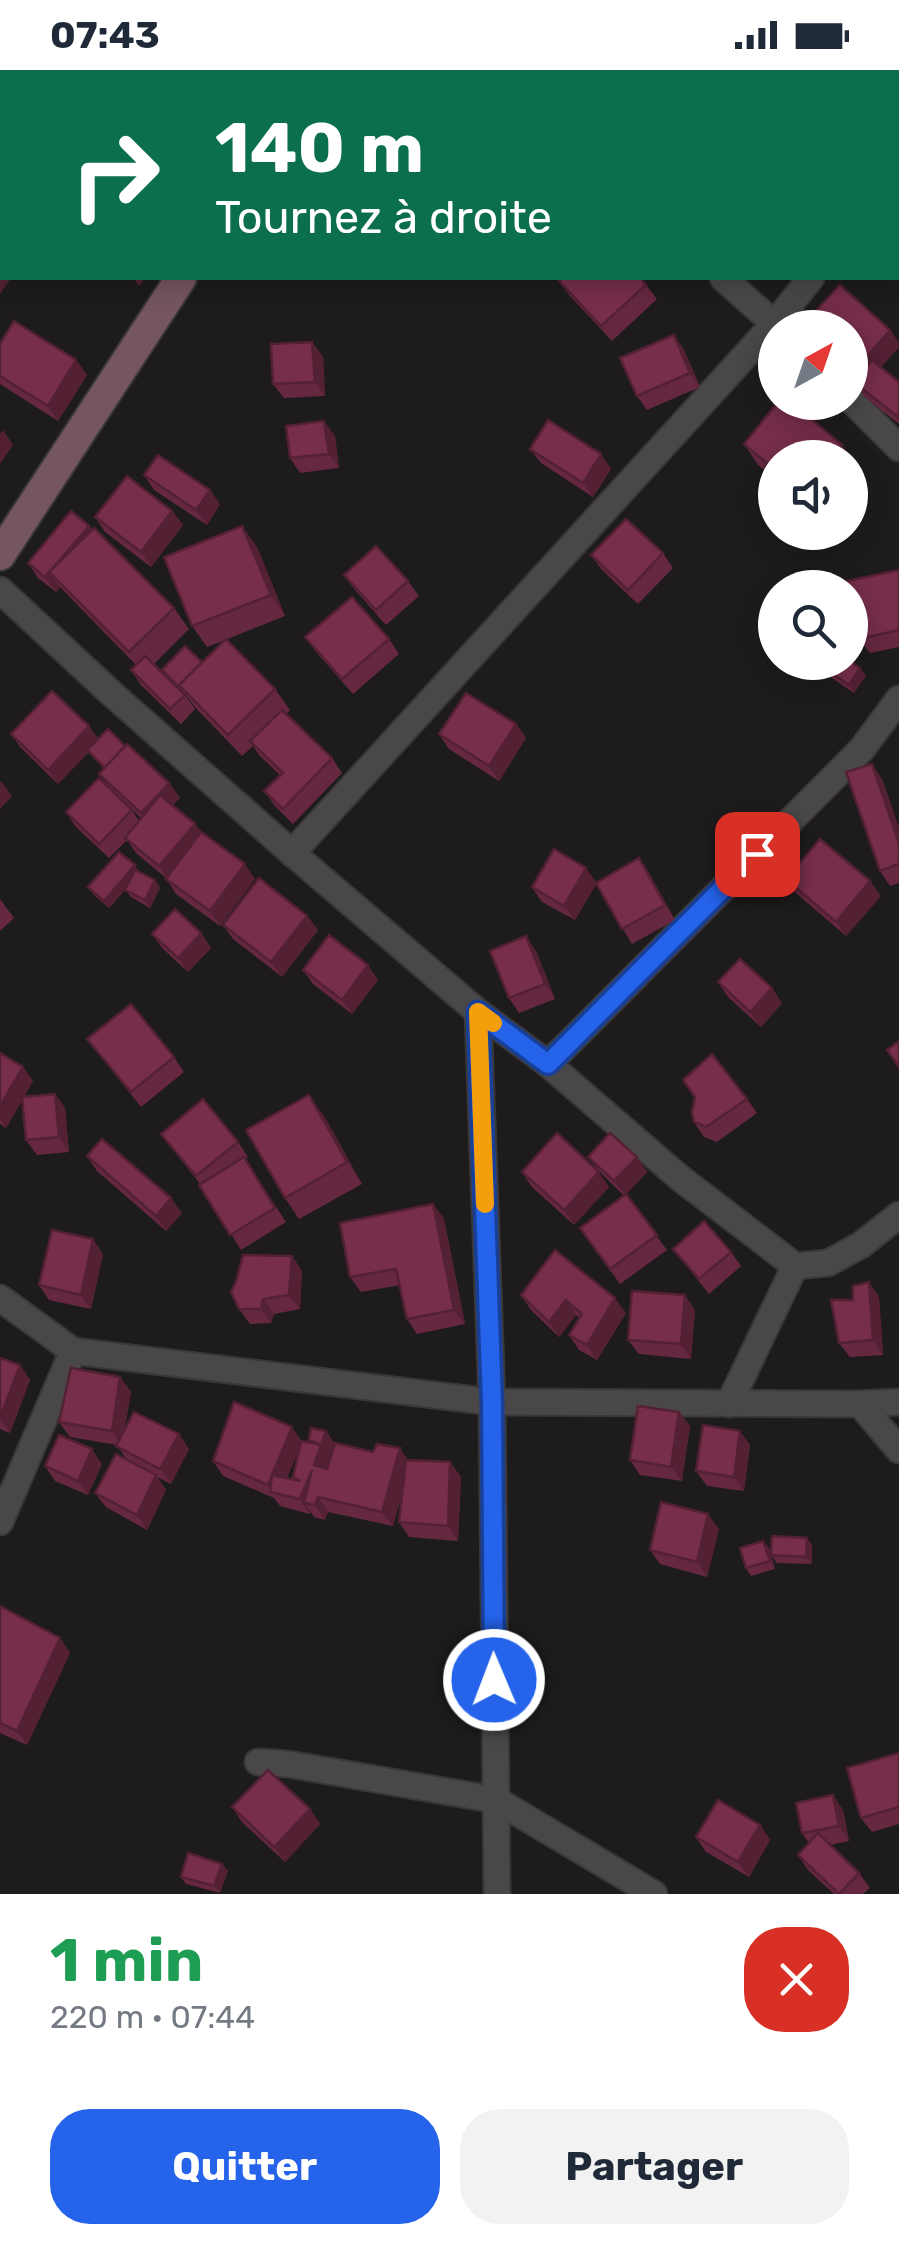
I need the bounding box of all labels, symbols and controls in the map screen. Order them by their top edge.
text: 07:43 [50,12,160,58]
text: 140 m [215,107,424,190]
icon: right [50,110,180,240]
text: Tournez à droite [215,191,552,244]
north arrow [758,310,868,420]
map controls [758,310,868,680]
button: sound [758,440,868,550]
button: search [758,570,868,680]
pin [715,812,800,897]
icon: arrive [730,827,785,882]
position arrow [442,1628,546,1732]
text: 1 min [50,1925,203,1996]
button: close [744,1927,849,2032]
text: 220 m · 07:44 [50,1998,255,2036]
button: Quitter [50,2109,440,2224]
button: Partager [460,2109,849,2224]

